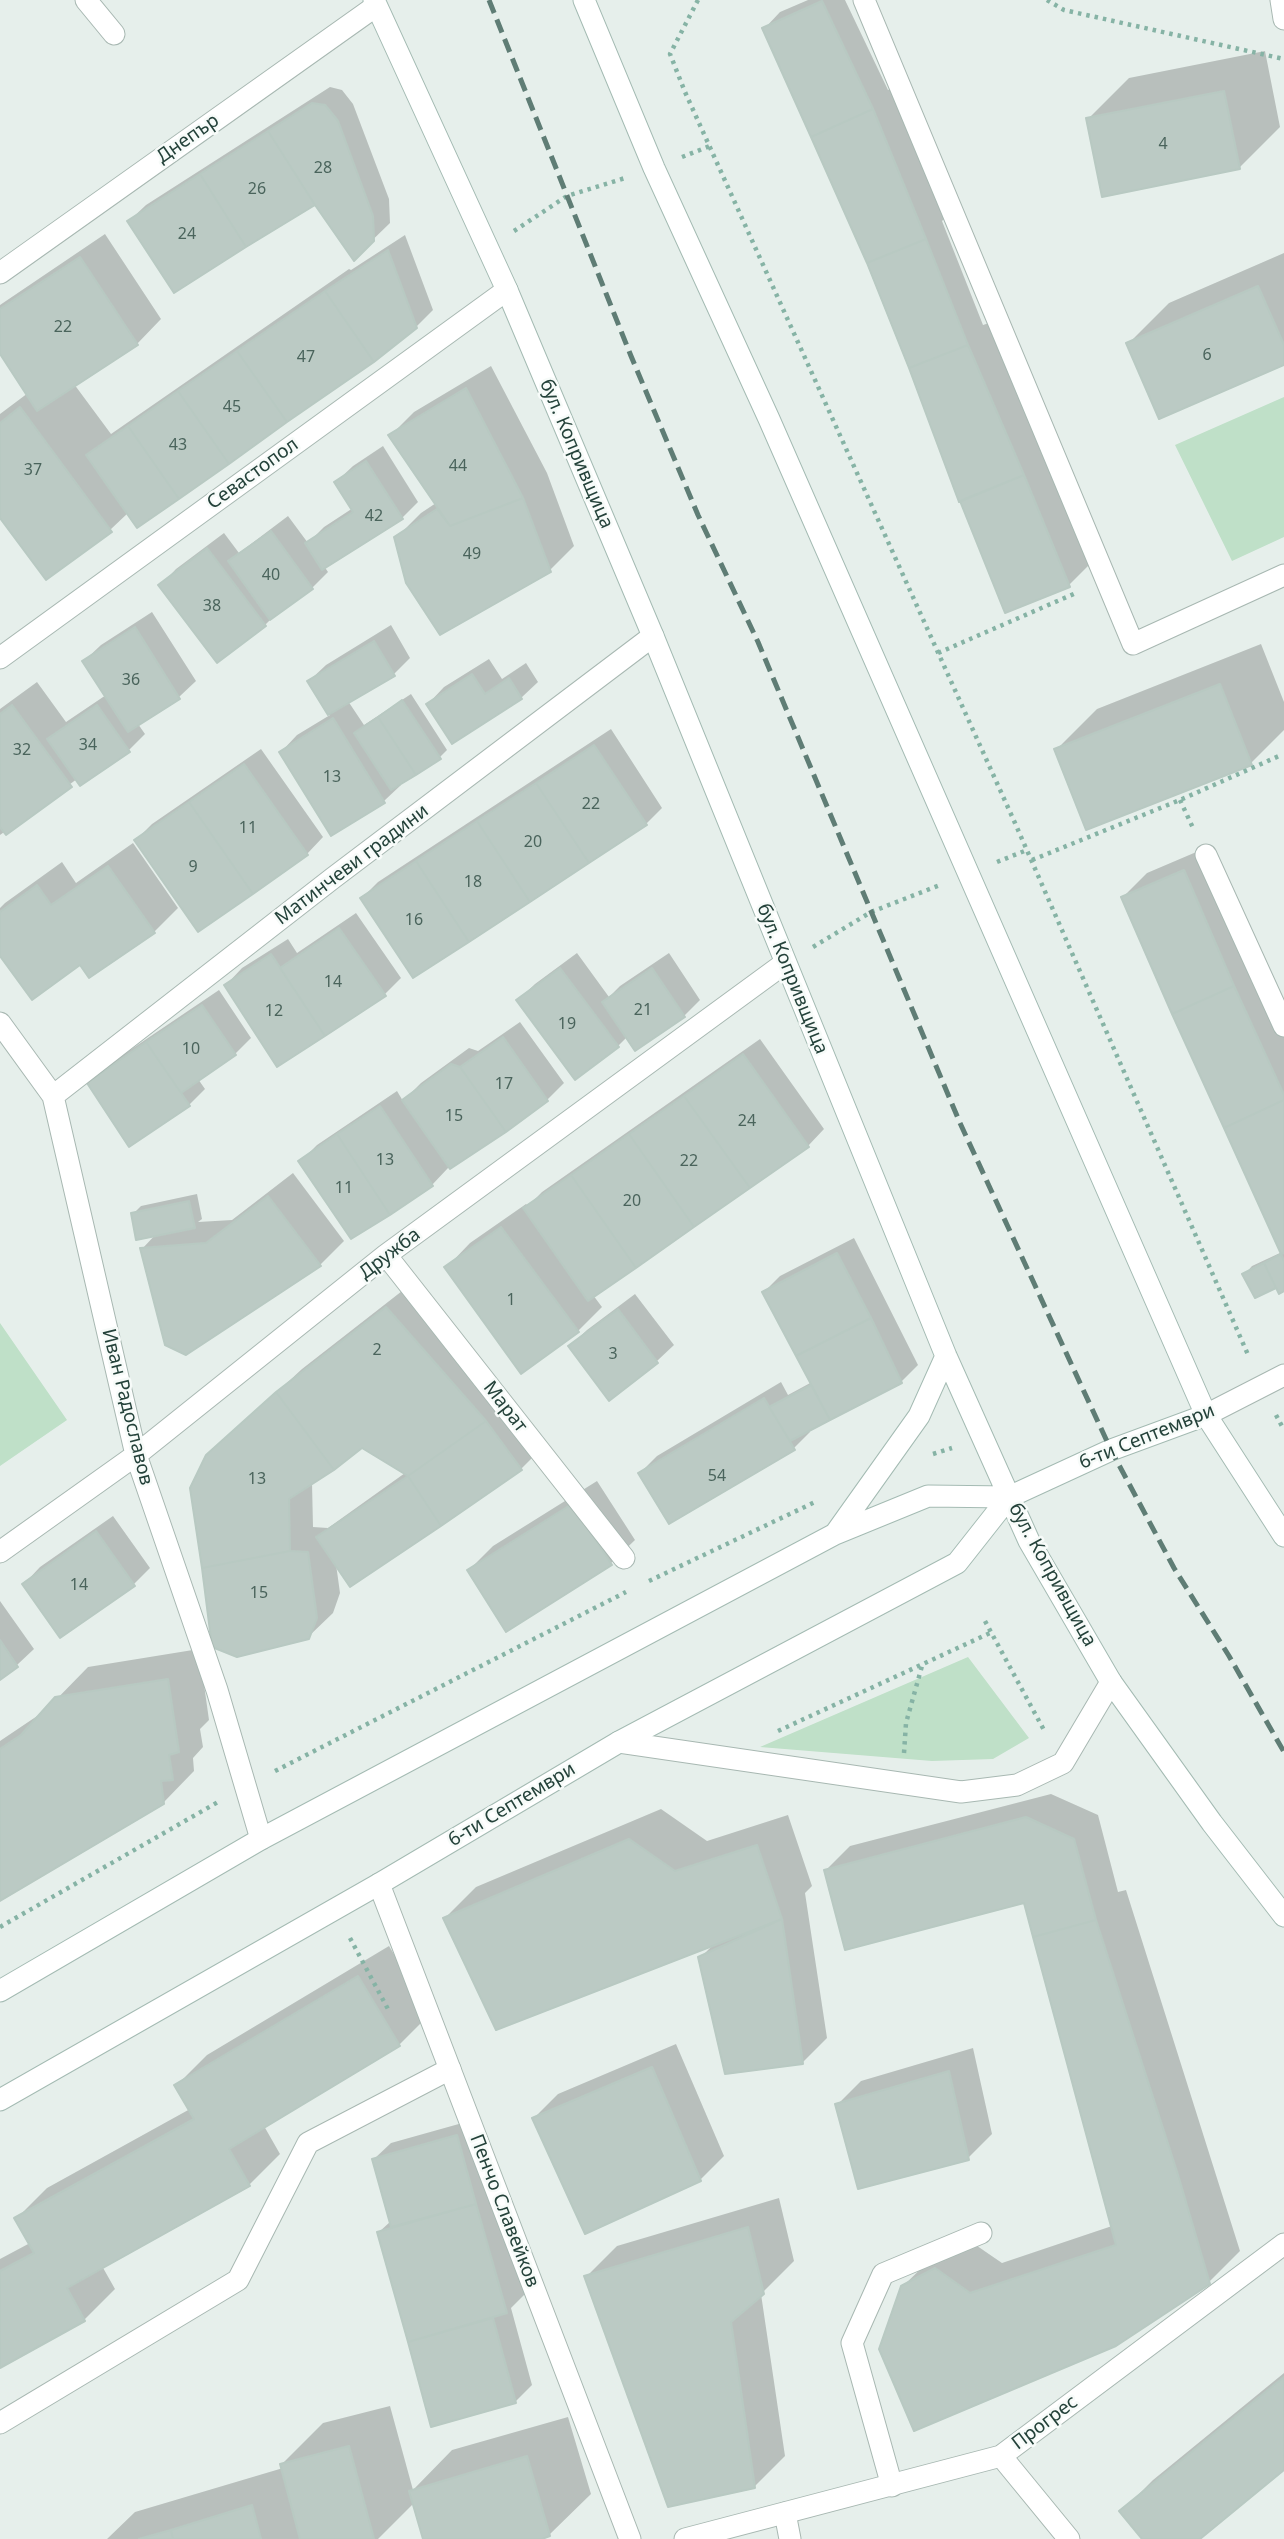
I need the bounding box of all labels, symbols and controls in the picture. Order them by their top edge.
street label: Днепър [152,109,224,169]
house number: 4 [1158,134,1168,154]
house number: 28 [314,158,332,178]
house number: 26 [248,179,266,199]
house number: 24 [178,224,196,244]
house number: 22 [54,317,72,337]
house number: 6 [1202,345,1212,365]
house number: 47 [297,347,315,367]
street label: бул. Копривщица [534,376,618,532]
house number: 45 [223,397,241,417]
street label: Севастопол [203,433,303,515]
house number: 43 [169,435,187,455]
house number: 44 [449,456,467,476]
house number: 37 [24,460,42,480]
house number: 42 [365,506,383,526]
house number: 49 [463,544,481,564]
house number: 40 [262,565,280,585]
house number: 38 [203,596,221,616]
house number: 36 [122,670,140,690]
house number: 34 [79,735,97,755]
house number: 32 [13,740,31,760]
house number: 13 [323,767,341,787]
house number: 22 [582,794,600,814]
street label: Матинчеви градини [271,800,433,930]
house number: 11 [239,818,257,838]
house number: 20 [524,832,542,852]
house number: 9 [188,857,198,877]
house number: 18 [464,872,482,892]
street label: бул. Копривщица [751,901,833,1057]
house number: 16 [405,910,423,930]
house number: 14 [324,972,342,992]
house number: 21 [634,1000,652,1020]
house number: 12 [265,1001,283,1021]
house number: 19 [558,1014,576,1034]
house number: 10 [182,1039,200,1059]
house number: 17 [495,1074,513,1094]
house number: 15 [445,1106,463,1126]
house number: 24 [738,1111,756,1131]
house number: 13 [376,1150,394,1170]
house number: 22 [680,1151,698,1171]
house number: 11 [335,1178,353,1198]
house number: 20 [623,1191,641,1211]
street label: Дружба [355,1224,425,1284]
house number: 1 [506,1290,516,1310]
street label: Иван Радославов [97,1326,157,1488]
house number: 2 [372,1340,382,1360]
house number: 3 [608,1344,618,1364]
street label: Марат [478,1377,532,1437]
street label: 6-ти Септември [1076,1399,1218,1475]
house number: 54 [708,1466,726,1486]
house number: 13 [248,1469,266,1489]
street label: бул. Копривщица [1003,1499,1101,1651]
house number: 14 [70,1575,88,1595]
house number: 15 [250,1583,268,1603]
street label: 6-ти Септември [444,1758,580,1852]
street label: Пенчо Славейков [464,2131,544,2291]
street label: Прогрес [1008,2391,1082,2455]

